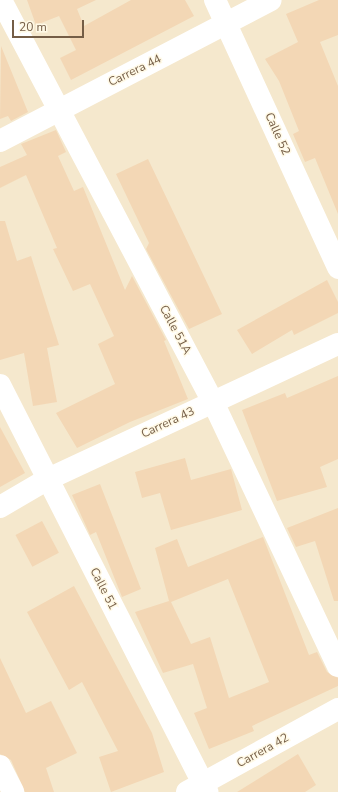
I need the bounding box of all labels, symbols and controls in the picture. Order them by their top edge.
scale bar [14,12,86,38]
text: 20 m [19,19,47,35]
street label: Carrera 44 [106,52,164,90]
street label: Calle 52 [261,110,293,158]
street label: Calle 51A [156,303,194,357]
street label: Carrera 43 [139,404,197,442]
street label: Calle 51 [86,566,120,612]
street label: Carrera 42 [234,731,292,771]

